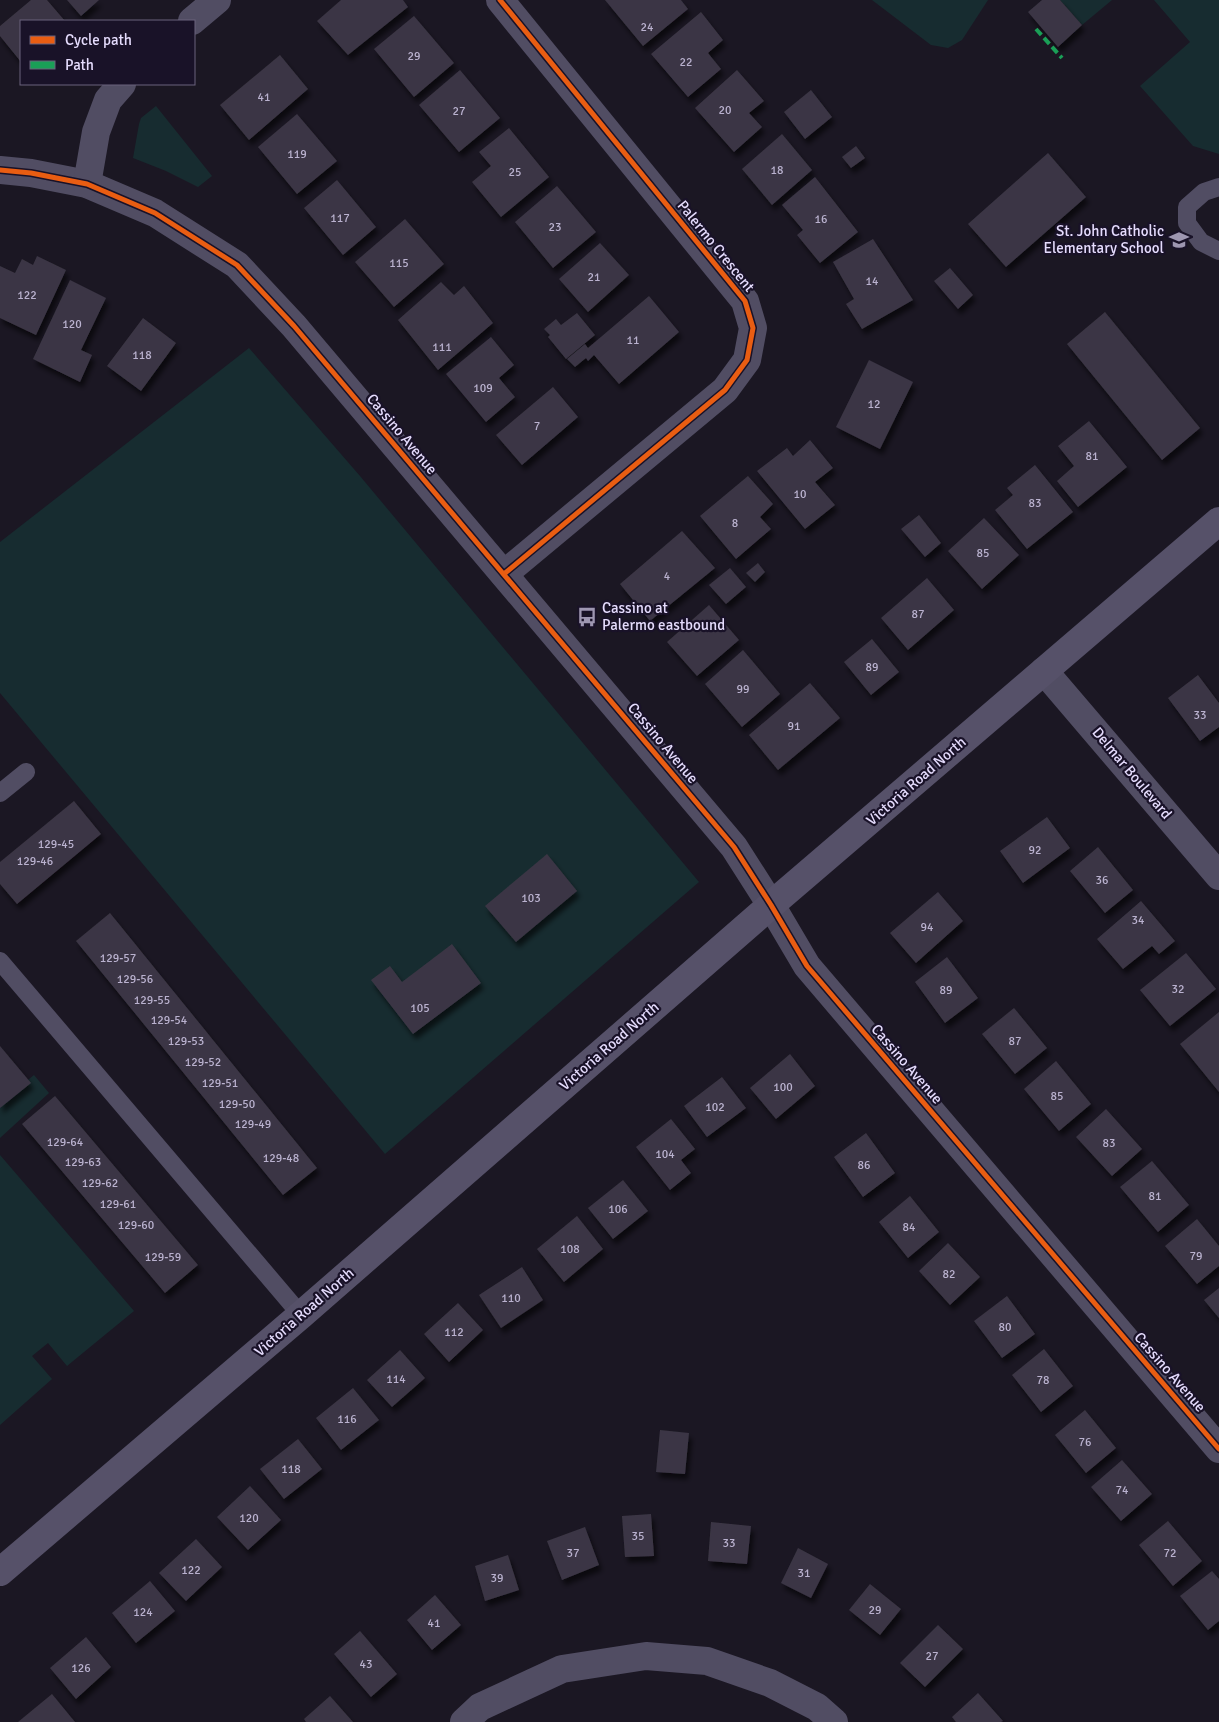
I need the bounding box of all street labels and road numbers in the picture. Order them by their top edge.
street label: Palermo Crescent [674,197,758,295]
street label: Cassino Avenue [363,390,441,478]
street label: Cassino Avenue [624,699,702,787]
street label: Delmar Boulevard [1088,723,1176,823]
street label: Victoria Road North [863,733,969,829]
street label: Victoria Road North [556,998,662,1094]
street label: Cassino Avenue [867,1020,947,1108]
street label: Victoria Road North [251,1264,357,1360]
street label: Cassino Avenue [1130,1328,1210,1416]

